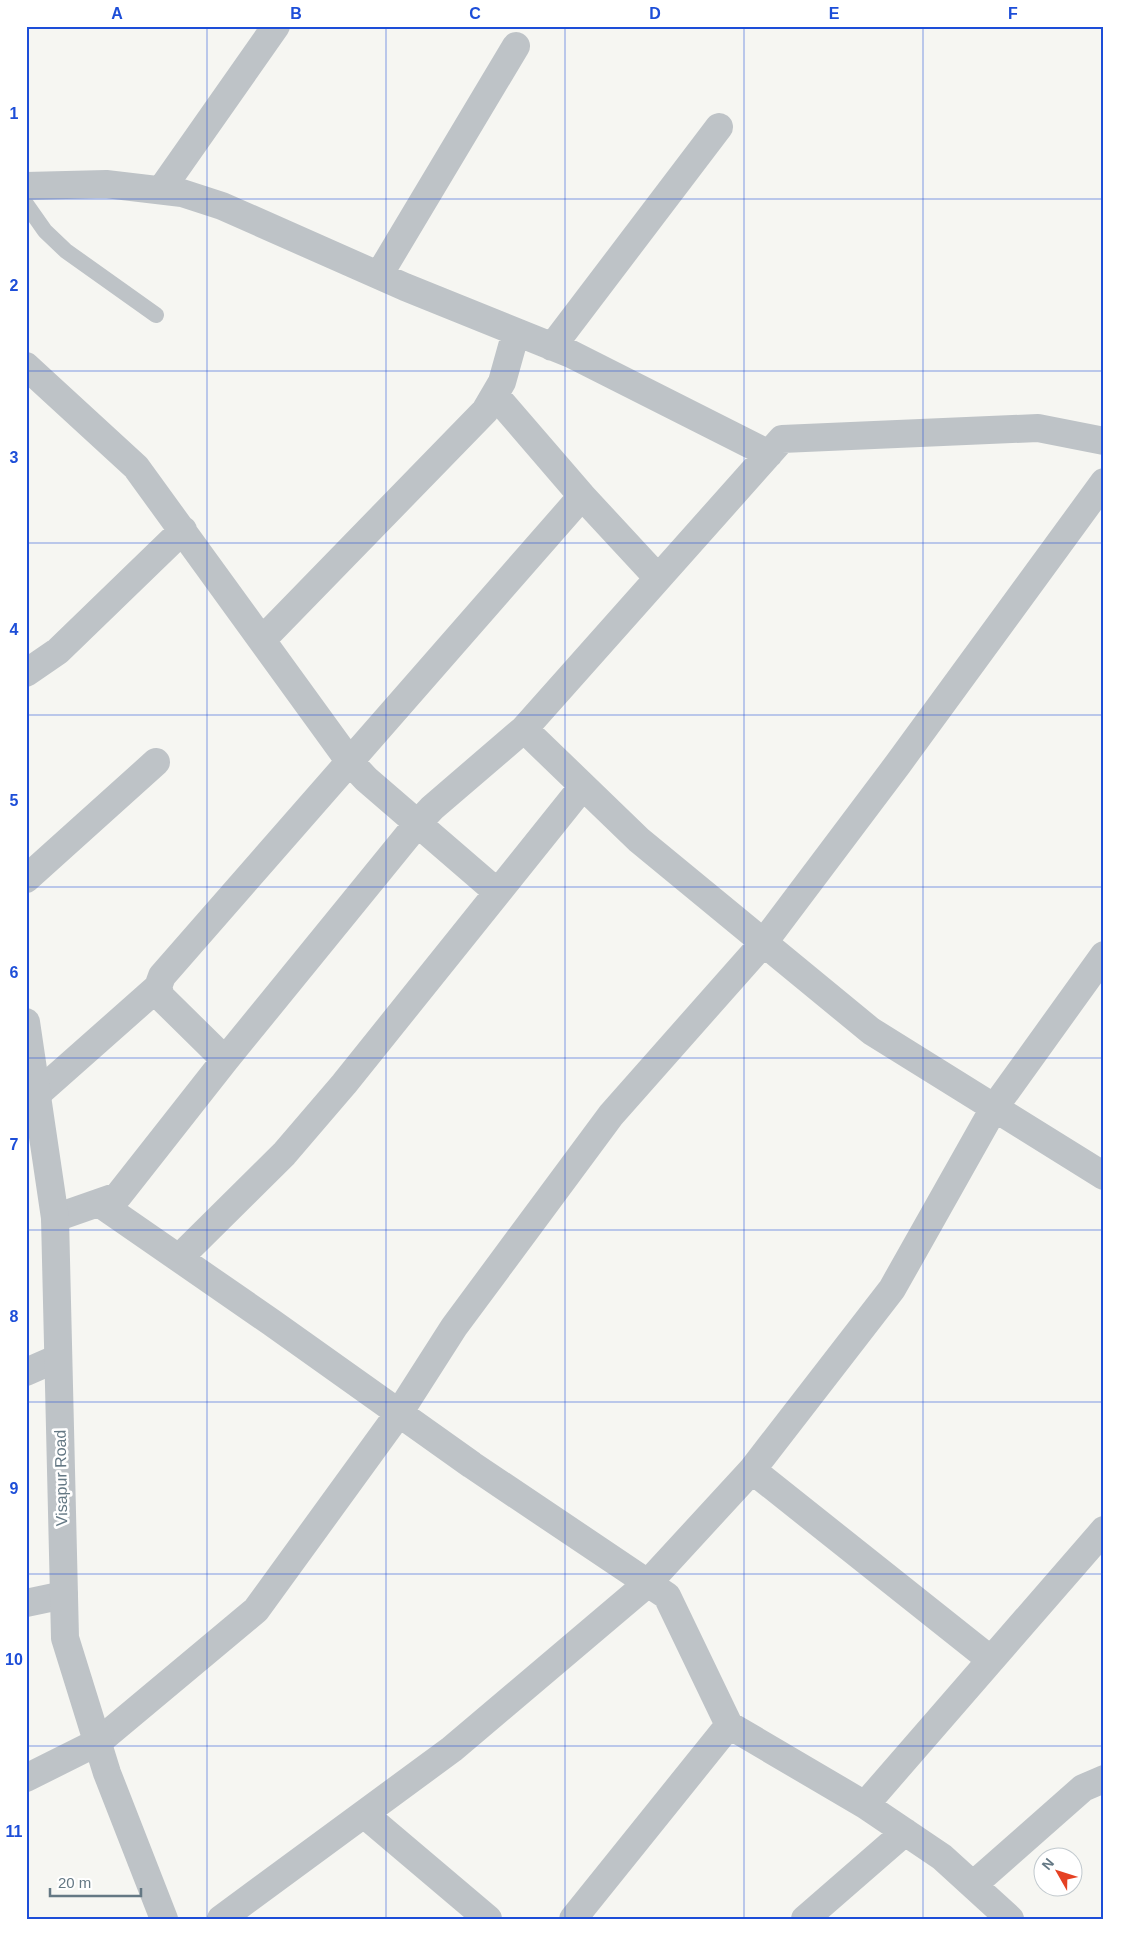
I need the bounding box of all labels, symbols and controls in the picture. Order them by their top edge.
text: A [111,5,123,22]
text: B [290,5,302,22]
text: C [469,5,481,22]
text: D [649,5,661,22]
text: E [829,5,840,22]
text: F [1008,5,1018,22]
text: 1 [10,105,19,122]
text: 2 [10,277,19,294]
text: 3 [10,449,19,466]
text: 4 [10,621,19,638]
text: 5 [10,792,19,809]
text: 6 [10,964,19,981]
text: 7 [10,1136,19,1153]
text: 8 [10,1308,19,1325]
street label: Visapur Road [52,1430,70,1526]
text: 9 [10,1480,19,1497]
text: 10 [5,1651,23,1668]
text: 11 [6,1823,23,1840]
north arrow [1032,1848,1082,1898]
text: N [1038,1855,1057,1873]
scale bar [50,1865,141,1897]
text: 20 m [58,1874,91,1891]

